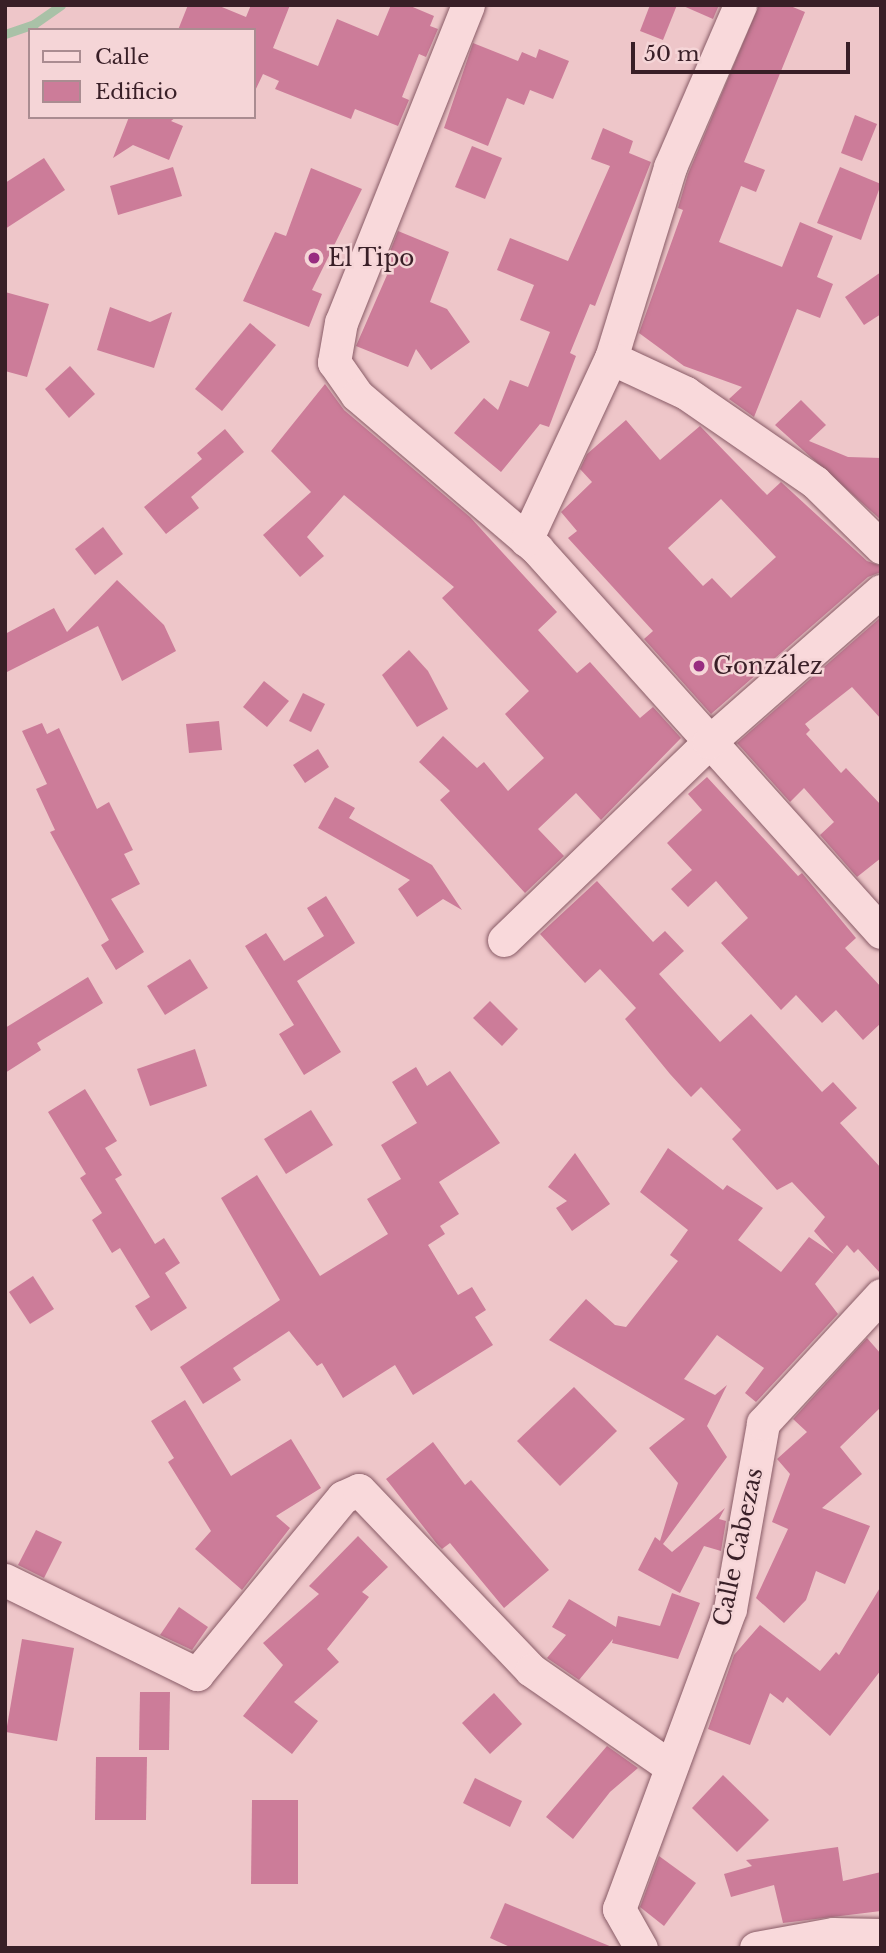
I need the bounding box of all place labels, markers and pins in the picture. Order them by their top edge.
place label: El Tipo [328,244,415,272]
marker: El Tipo [306,250,322,266]
place label: González [713,652,823,680]
marker: González [691,658,707,674]

